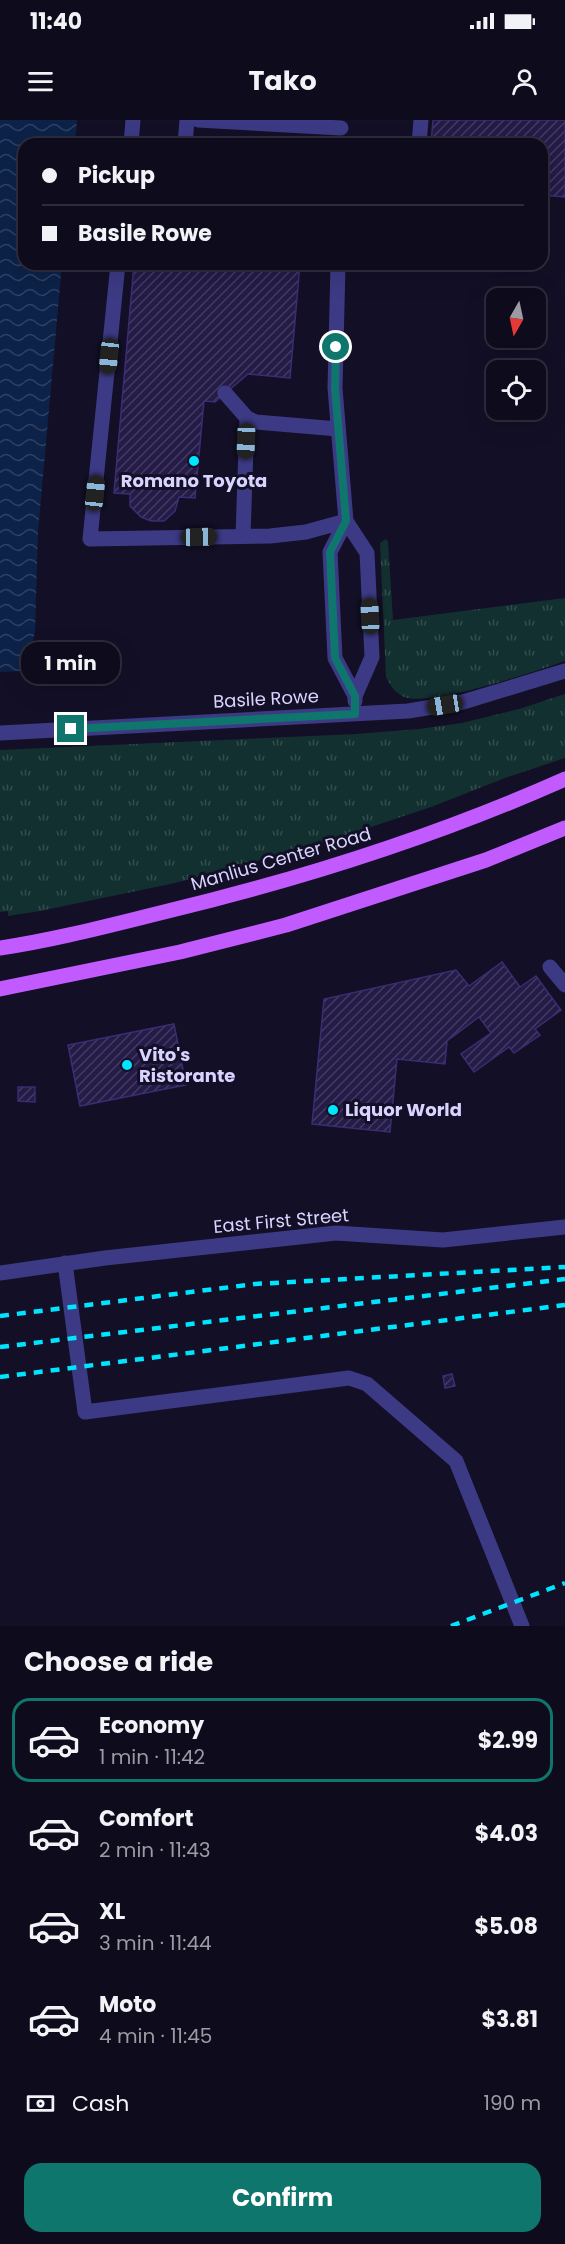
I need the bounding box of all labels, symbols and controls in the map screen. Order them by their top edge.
text: 11:40 [30,6,82,37]
text: Tako [248,62,317,99]
icon: menu [24,65,57,98]
icon: person [508,65,541,98]
text: Pickup [78,160,155,191]
text: Basile Rowe [78,218,212,249]
north arrow [486,288,546,348]
map controls [486,288,546,420]
route start [322,333,349,360]
car [98,337,120,375]
button: locate [486,360,546,420]
car [236,423,256,459]
marker: Romano Toyota [187,454,201,468]
place label: Romano Toyota [121,468,267,493]
car [84,474,106,512]
car [181,528,217,546]
car [360,598,380,634]
callout: 1 min [22,642,121,684]
text: 1 min [44,649,97,677]
street label: Basile Rowe [212,683,319,714]
car [426,693,464,717]
route end [57,715,84,742]
street label: Manlius Center Road [188,821,374,896]
place label: Vito's Ristorante [139,1042,235,1088]
marker: Vito's Ristorante [120,1058,134,1072]
place label: Liquor World [345,1097,462,1122]
marker: Liquor World [326,1103,340,1117]
street label: East First Street [212,1202,350,1239]
text: Choose a ride [24,1643,213,1680]
text: Economy [99,1710,204,1741]
icon: car [27,1713,81,1767]
text: $2.99 [478,1725,538,1756]
text: 1 min · 11:42 [99,1743,205,1771]
text: Comfort [99,1803,193,1834]
icon: car [27,1806,81,1860]
text: $4.03 [475,1818,538,1849]
text: 2 min · 11:43 [99,1836,211,1864]
text: XL [99,1896,125,1927]
icon: car [27,1899,81,1953]
text: $5.08 [474,1911,538,1942]
text: 3 min · 11:44 [99,1929,212,1957]
text: Moto [99,1989,156,2020]
icon: car [27,1992,81,2046]
text: $3.81 [481,2004,538,2035]
text: 4 min · 11:45 [99,2022,212,2050]
icon: cash [24,2087,57,2120]
text: Cash [72,2088,129,2119]
text: 190 m [484,2089,541,2117]
button: Confirm [24,2163,541,2232]

